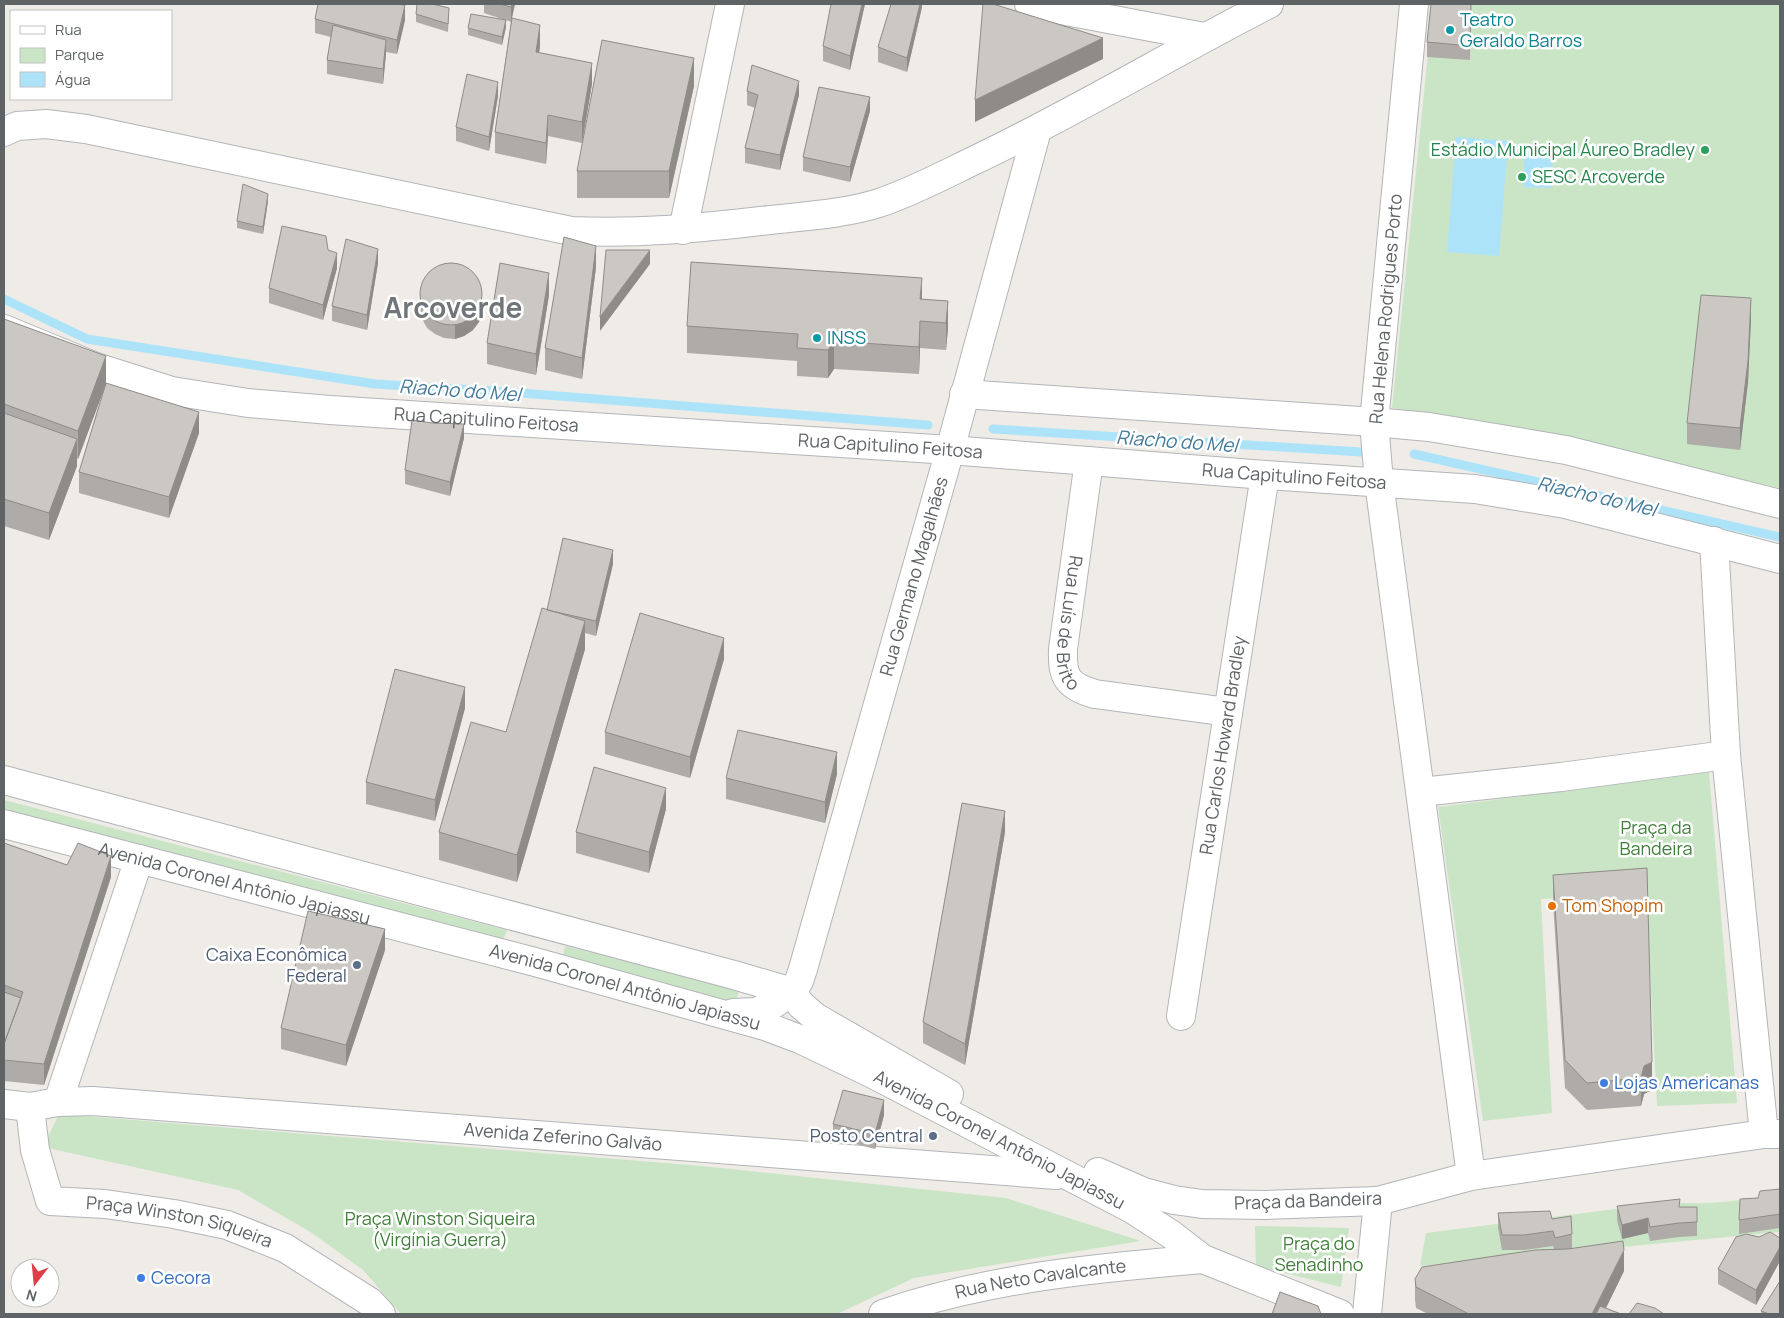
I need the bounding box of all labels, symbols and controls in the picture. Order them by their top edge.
place label: Teatro Geraldo Barros [1460,7,1582,52]
legend [10,10,172,100]
text: Rua [55,19,82,40]
marker: Teatro Geraldo Barros [1444,24,1456,36]
text: Parque [55,44,104,65]
text: Água [55,69,91,90]
place label: Estádio Municipal Áureo Bradley [1431,137,1695,161]
marker: Estádio Municipal Áureo Bradley [1699,144,1711,156]
place label: SESC Arcoverde [1532,164,1665,188]
marker: SESC Arcoverde [1516,171,1528,183]
street label: Rua Helena Rodrigues Porto [1363,193,1407,425]
district label: Arcoverde [384,288,522,326]
place label: INSS [827,325,866,349]
marker: INSS [811,332,823,344]
water label: Riacho do Mel [398,373,524,407]
street label: Rua Capitulino Feitosa [393,401,579,437]
water label: Riacho do Mel [1115,424,1241,458]
street label: Rua Capitulino Feitosa [797,427,984,464]
street label: Rua Capitulino Feitosa [1201,457,1387,494]
water label: Riacho do Mel [1535,470,1662,523]
street label: Rua Germano Magalhães [874,474,953,679]
street label: Rua Luís de Brito [1052,554,1089,696]
street label: Rua Carlos Howard Bradley [1193,633,1251,856]
park label: Praça da Bandeira [1619,815,1693,860]
street label: Avenida Coronel Antônio Japiassu [96,836,373,930]
place label: Tom Shopim [1562,893,1663,917]
marker: Tom Shopim [1546,900,1558,912]
street label: Avenida Coronel Antônio Japiassu [487,938,763,1035]
place label: Caixa Econômica Federal [206,942,347,987]
marker: Caixa Econômica Federal [351,959,363,971]
street label: Avenida Coronel Antônio Japiassu [870,1064,1129,1214]
place label: Lojas Americanas [1614,1070,1759,1094]
marker: Lojas Americanas [1598,1077,1610,1089]
street label: Avenida Zeferino Galvão [463,1117,663,1156]
place label: Posto Central [810,1123,923,1147]
marker: Posto Central [927,1130,939,1142]
street label: Praça da Bandeira [1234,1185,1382,1215]
street label: Praça Winston Siqueira [86,1190,276,1253]
park label: Praça Winston Siqueira (Virgínia Guerra) [345,1206,535,1251]
park label: Praça do Senadinho [1275,1231,1363,1276]
street label: Rua Neto Cavalcante [953,1253,1127,1304]
north arrow [10,1258,60,1308]
place label: Cecora [151,1265,211,1289]
marker: Cecora [135,1272,147,1284]
text: N [24,1285,39,1306]

